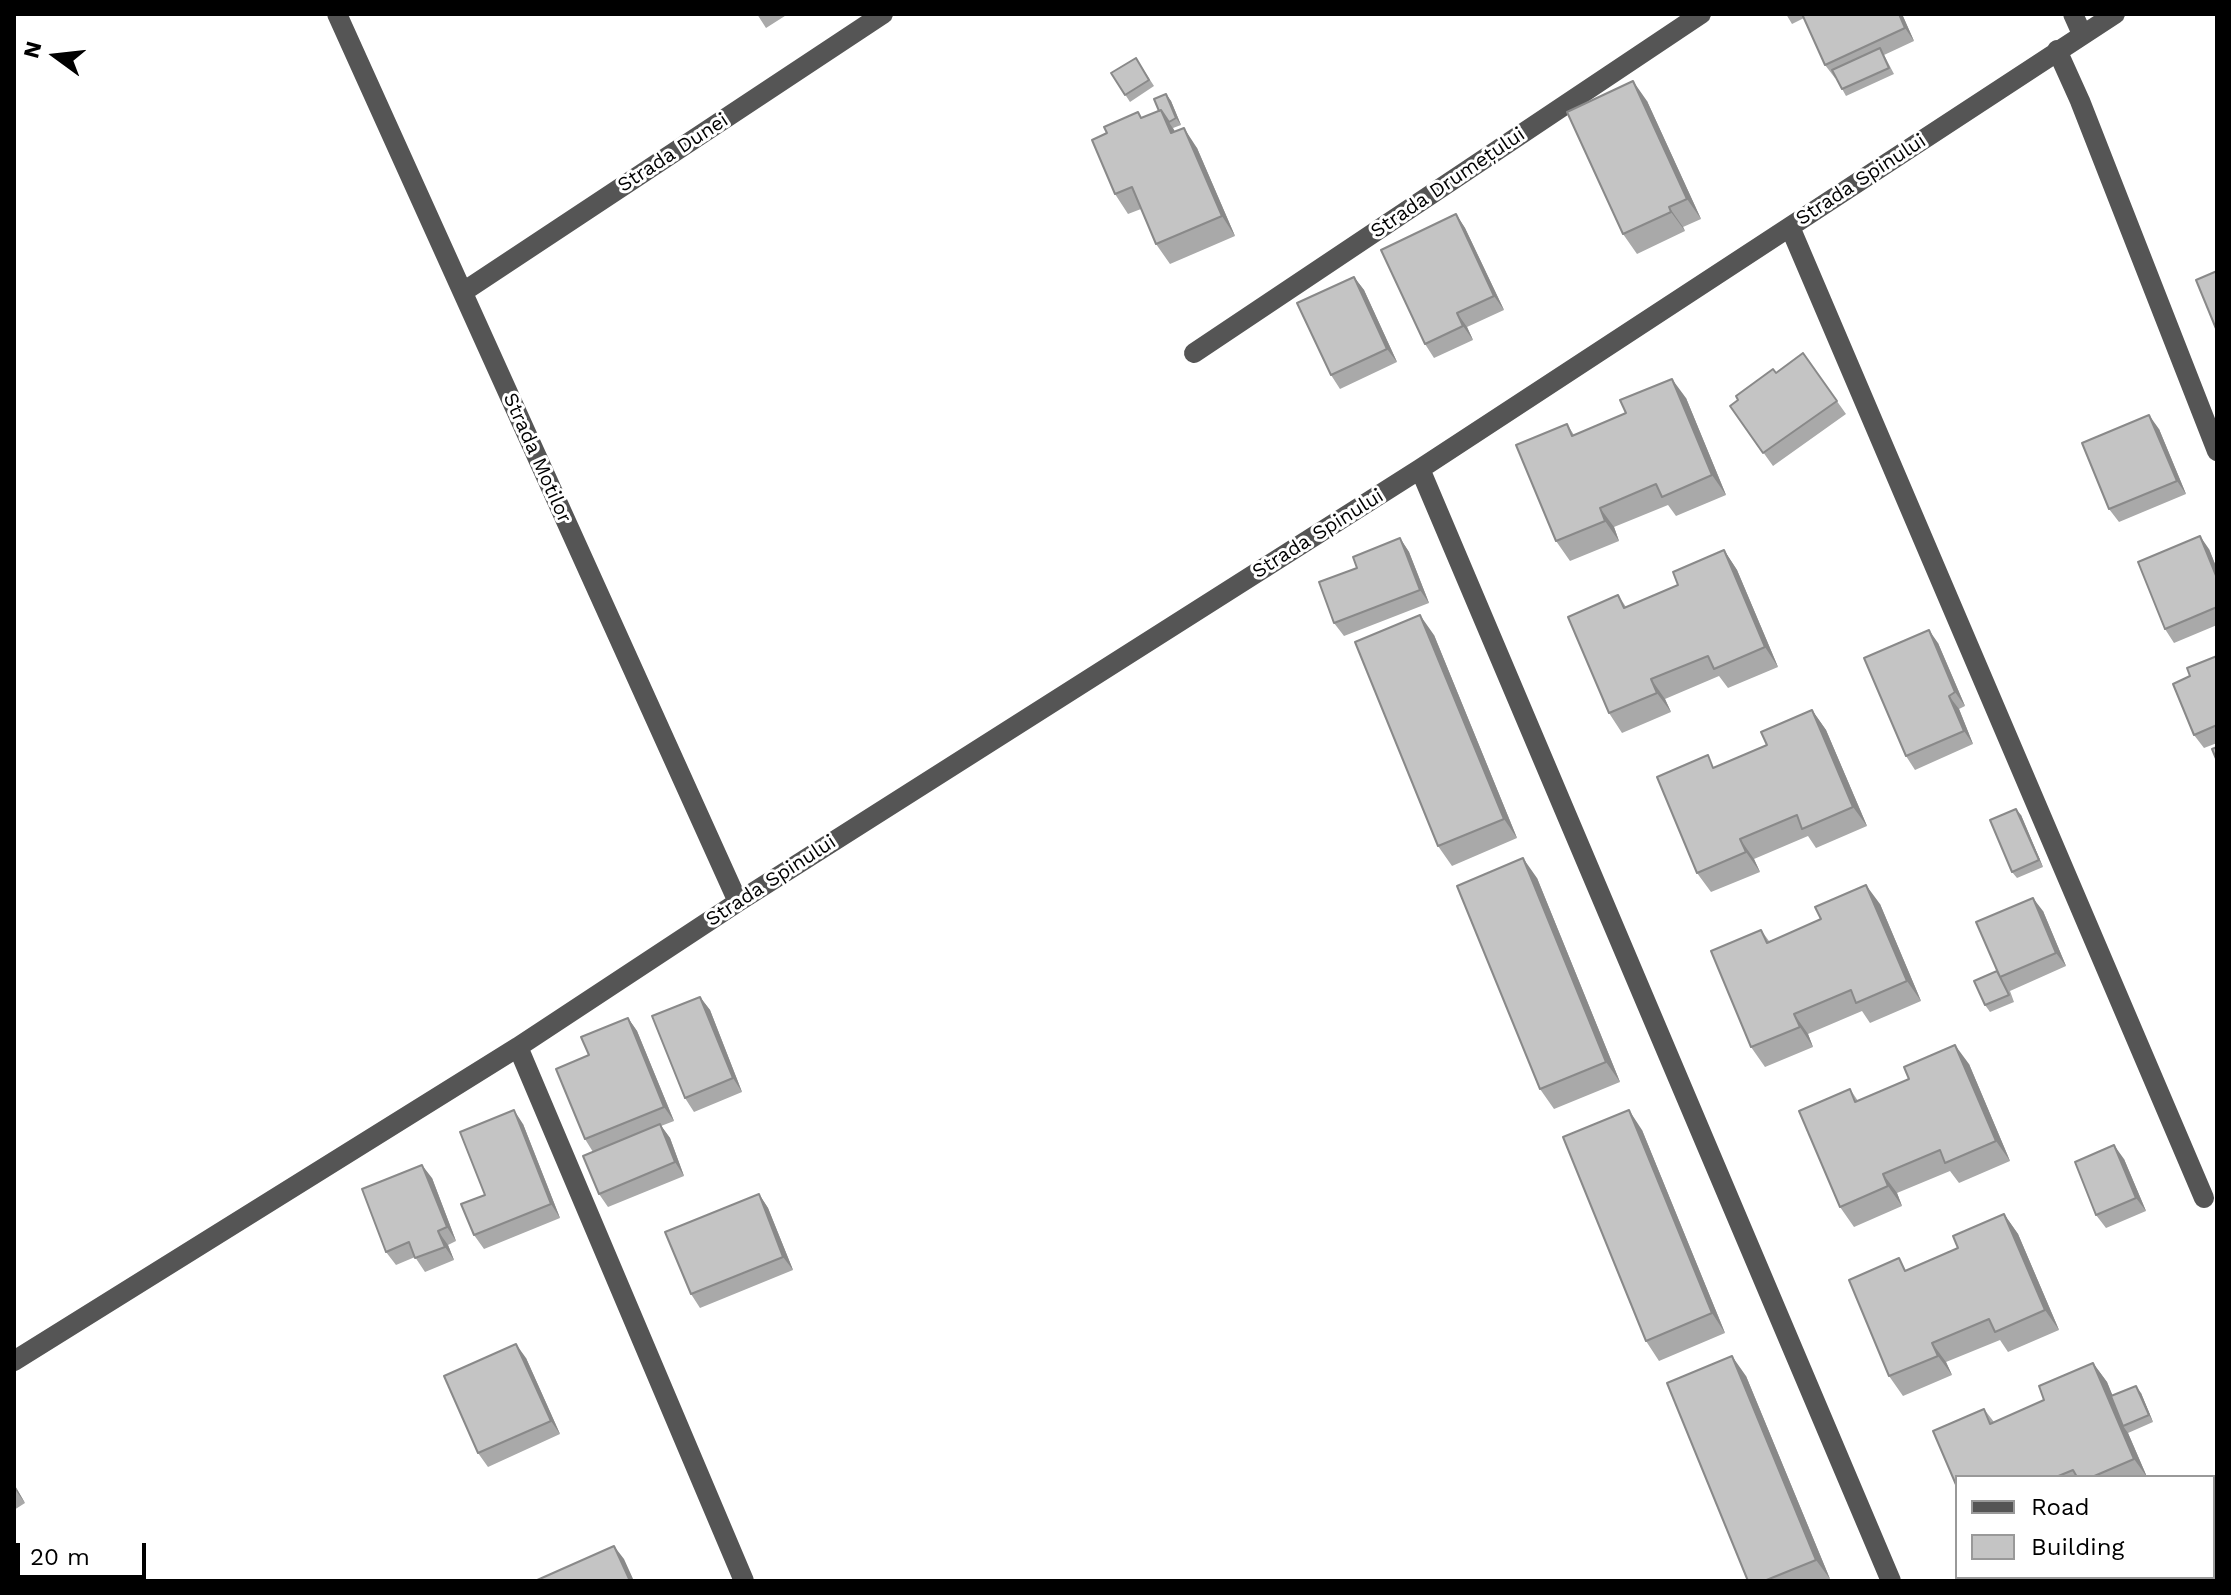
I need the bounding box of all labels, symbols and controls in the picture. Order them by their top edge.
north arrow [16,16,96,96]
text: N [18,39,47,61]
street label: Strada Dunei [613,108,733,198]
street label: Strada Drumețului [1366,123,1530,243]
street label: Strada Spinului [1791,129,1931,231]
street label: Strada Motilor [498,389,576,527]
street label: Strada Spinului [1248,484,1388,584]
street label: Strada Spinului [701,830,841,932]
legend [1955,1475,2215,1579]
text: Road [2031,1493,2090,1521]
scale bar [20,1527,150,1577]
text: Building [2031,1533,2124,1561]
text: 20 m [30,1543,90,1571]

